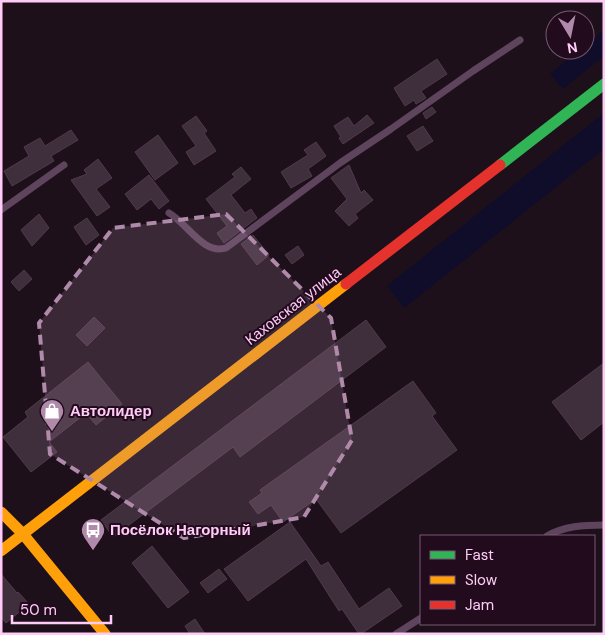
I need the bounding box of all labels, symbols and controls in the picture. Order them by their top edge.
north arrow [545,10,595,60]
text: N [566,38,579,58]
street label: Каховская улица [241,262,346,350]
shop icon: Автолидер [39,398,65,432]
place label: Автолидер [70,401,152,421]
bus stop icon: Посёлок Нагорный [80,517,106,551]
place label: Посёлок Нагорный [110,520,251,540]
legend [420,535,595,625]
text: Fast [465,545,494,565]
text: Slow [465,570,498,590]
scale bar [12,592,111,624]
text: Jam [465,595,494,615]
text: 50 m [20,600,57,620]

